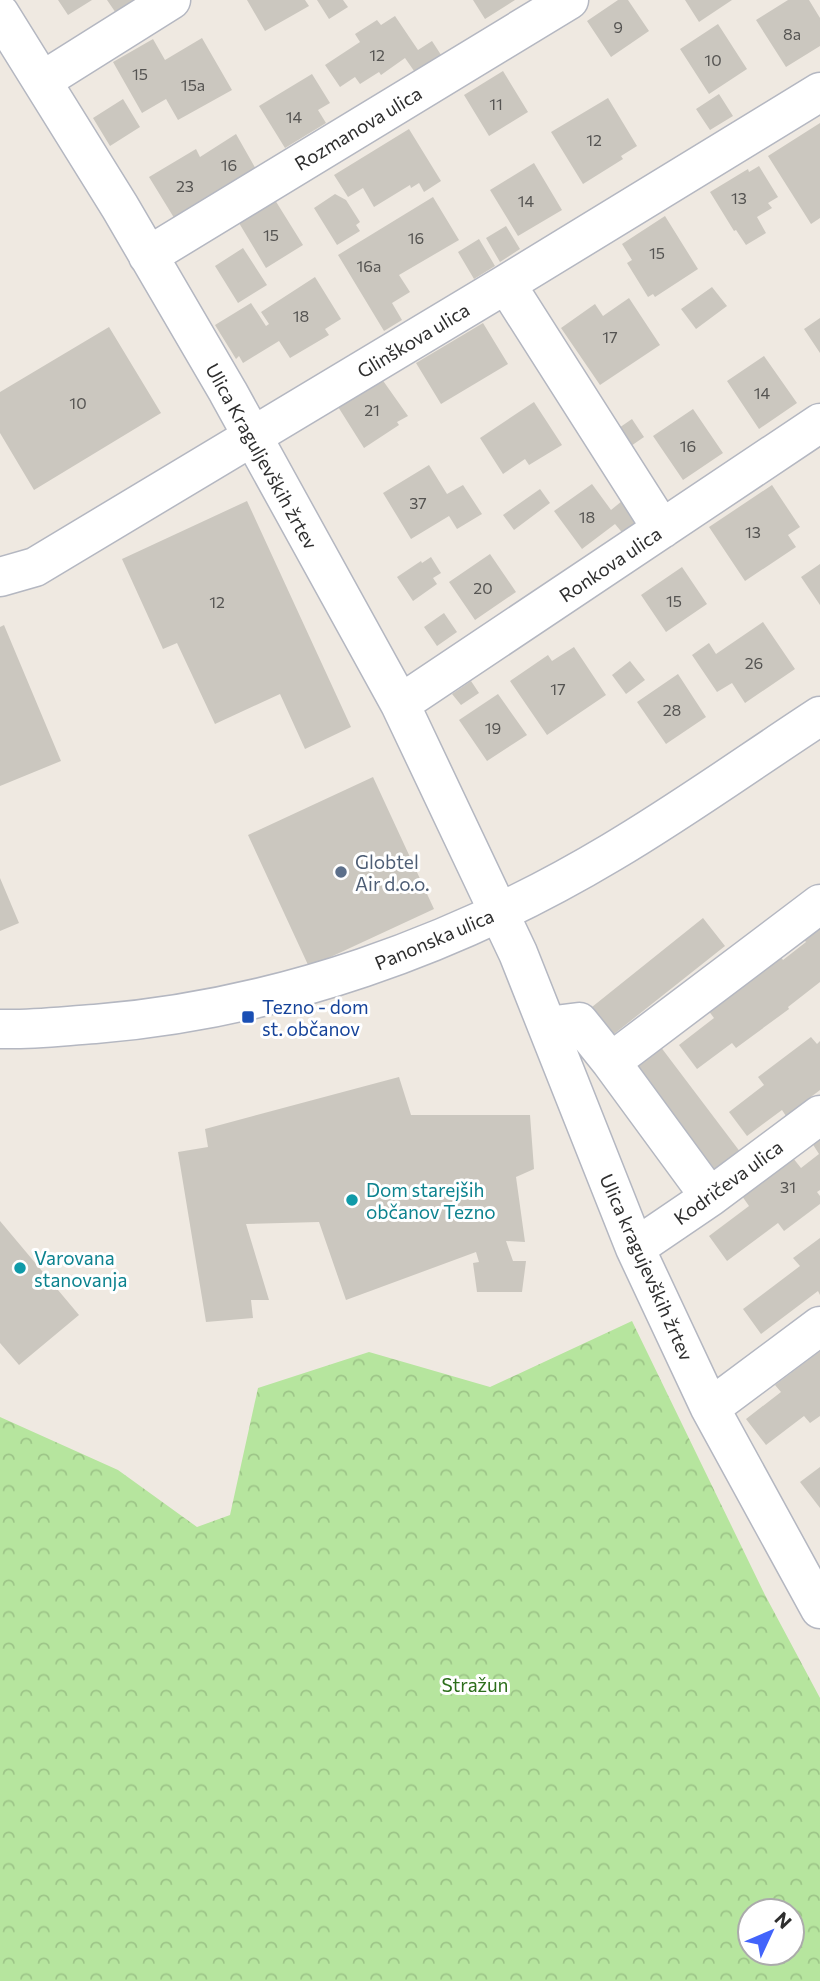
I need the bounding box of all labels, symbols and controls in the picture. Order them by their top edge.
house number: 9 [613,17,623,36]
house number: 8a [783,24,801,43]
house number: 12 [369,45,385,64]
house number: 10 [704,50,722,69]
house number: 15 [132,64,148,83]
house number: 15a [181,75,205,94]
street label: Rozmanova ulica [290,81,426,175]
house number: 11 [489,94,503,113]
house number: 14 [286,107,303,126]
house number: 12 [586,130,602,149]
house number: 16 [221,155,237,174]
house number: 23 [176,176,194,195]
house number: 13 [731,188,747,207]
house number: 14 [518,191,535,210]
house number: 15 [263,225,279,244]
house number: 16 [408,228,424,247]
house number: 15 [649,243,665,262]
house number: 16a [357,256,381,275]
street label: Glinškova ulica [353,297,473,383]
house number: 18 [293,306,309,325]
house number: 17 [602,327,618,346]
street label: Ulica Kraguljevških žrtev [201,359,323,553]
house number: 14 [754,383,771,402]
house number: 10 [69,393,87,412]
house number: 21 [364,400,380,419]
house number: 16 [680,436,696,455]
house number: 37 [409,493,427,512]
house number: 18 [579,507,595,526]
street label: Ronkova ulica [555,521,665,607]
house number: 13 [745,522,761,541]
house number: 20 [473,578,493,597]
house number: 15 [666,591,682,610]
house number: 12 [209,592,225,611]
house number: 26 [745,653,763,672]
house number: 17 [550,679,566,698]
house number: 28 [663,700,681,719]
house number: 19 [485,718,501,737]
place label: Globtel Air d.o.o. [355,850,430,895]
marker: Globtel Air d.o.o. [333,864,349,880]
street label: Panonska ulica [371,904,497,974]
place label: Tezno - dom st. občanov [262,995,369,1040]
marker: Tezno - dom st. občanov [240,1009,256,1025]
street label: Kodričeva ulica [669,1135,787,1229]
street label: Ulica kragujevških žrtev [595,1170,699,1364]
house number: 31 [780,1177,796,1196]
place label: Dom starejših občanov Tezno [366,1178,496,1223]
marker: Dom starejših občanov Tezno [344,1192,360,1208]
place label: Varovana stanovanja [34,1246,127,1291]
marker: Varovana stanovanja [12,1260,28,1276]
park label: Stražun [441,1673,509,1696]
north arrow [736,1897,806,1967]
text: N [770,1907,797,1933]

